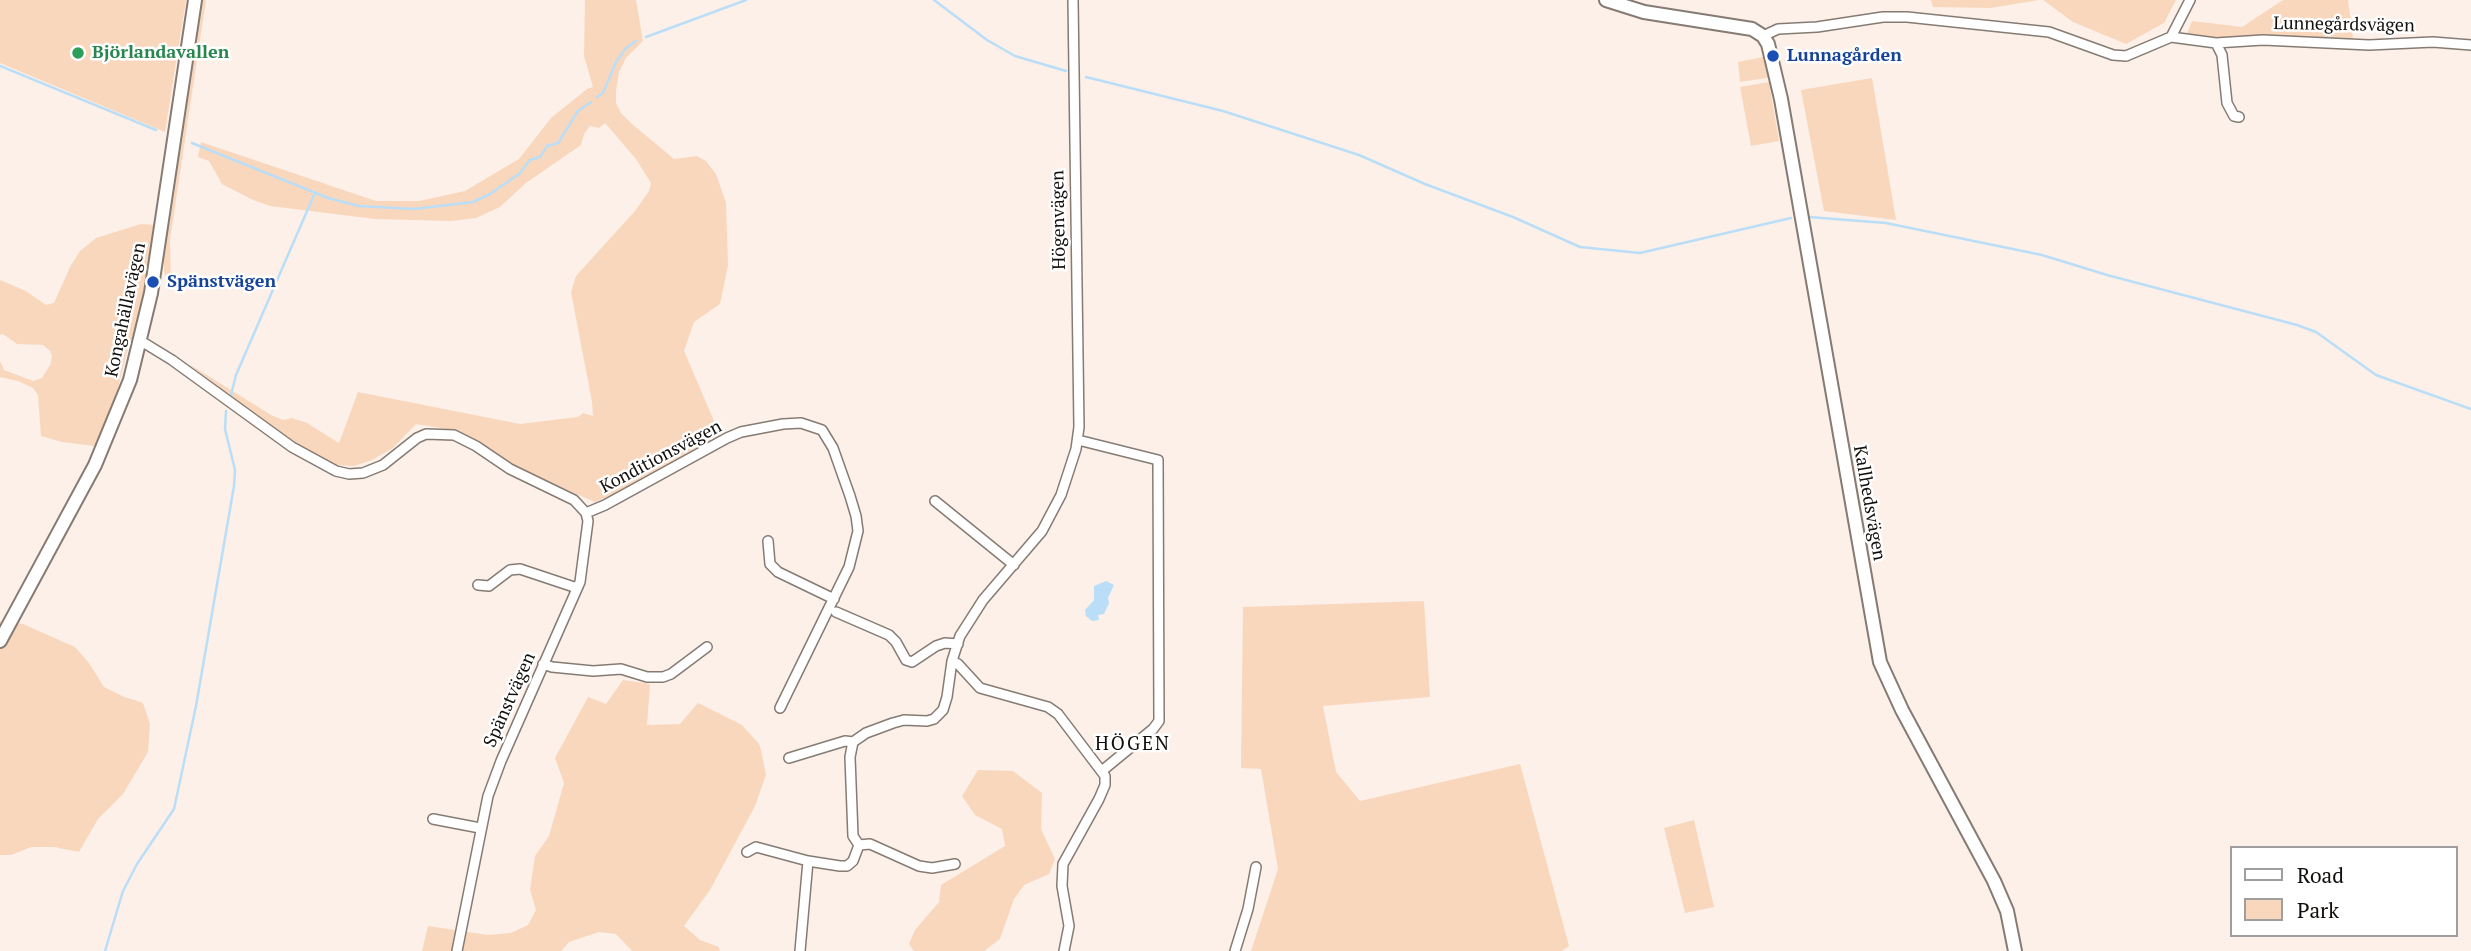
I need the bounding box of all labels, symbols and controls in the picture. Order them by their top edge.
street label: Lunnegårdsvägen [2273,13,2415,37]
place label: Björlandavallen [92,42,229,64]
marker: Björlandavallen [70,45,86,61]
place label: Lunnagården [1787,45,1902,67]
marker: Lunnagården [1765,48,1781,64]
street label: Högenvägen [1047,170,1071,270]
street label: Kongahällavägen [101,241,151,379]
place label: Spänstvägen [167,271,276,293]
marker: Spänstvägen [145,274,161,290]
street label: Konditionsvägen [596,416,726,498]
street label: Kallhedsvägen [1848,444,1890,562]
street label: Spänstvägen [479,649,541,751]
district label: HÖGEN [1096,734,1170,756]
legend [2230,846,2457,937]
text: Road [2297,861,2344,889]
text: Park [2297,896,2339,924]

